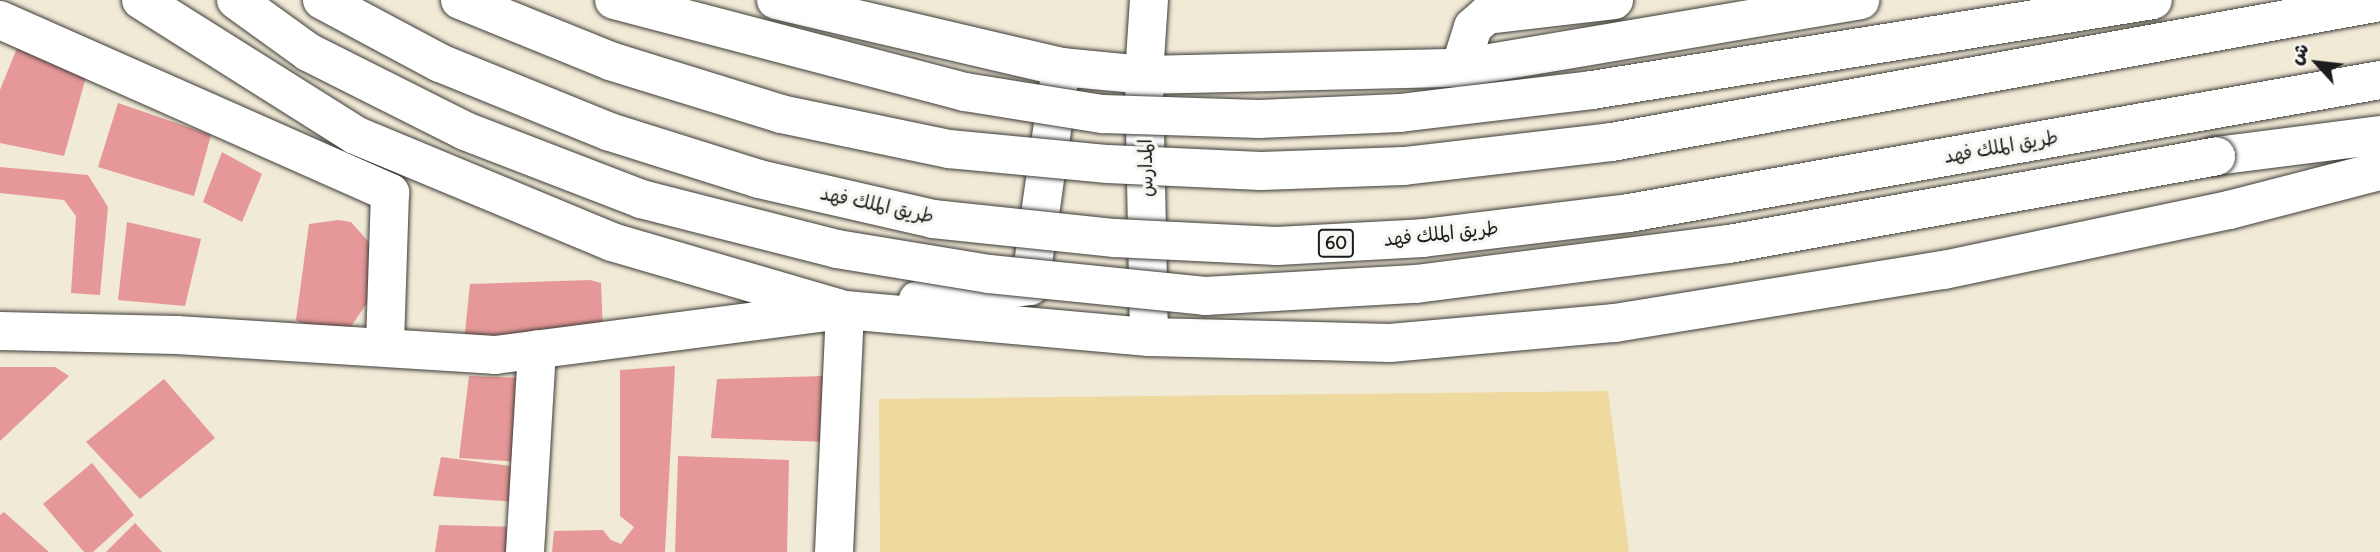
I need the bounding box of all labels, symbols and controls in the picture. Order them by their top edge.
north arrow [2282,28,2352,98]
text: ش [2283,39,2314,68]
street label: طريق الملك فهد [1942,126,2060,168]
street label: المدارس [1134,139,1158,197]
street label: طريق الملك فهد [818,182,936,228]
street label: طريق الملك فهد [1382,217,1500,251]
road number: 60 [1317,229,1355,258]

